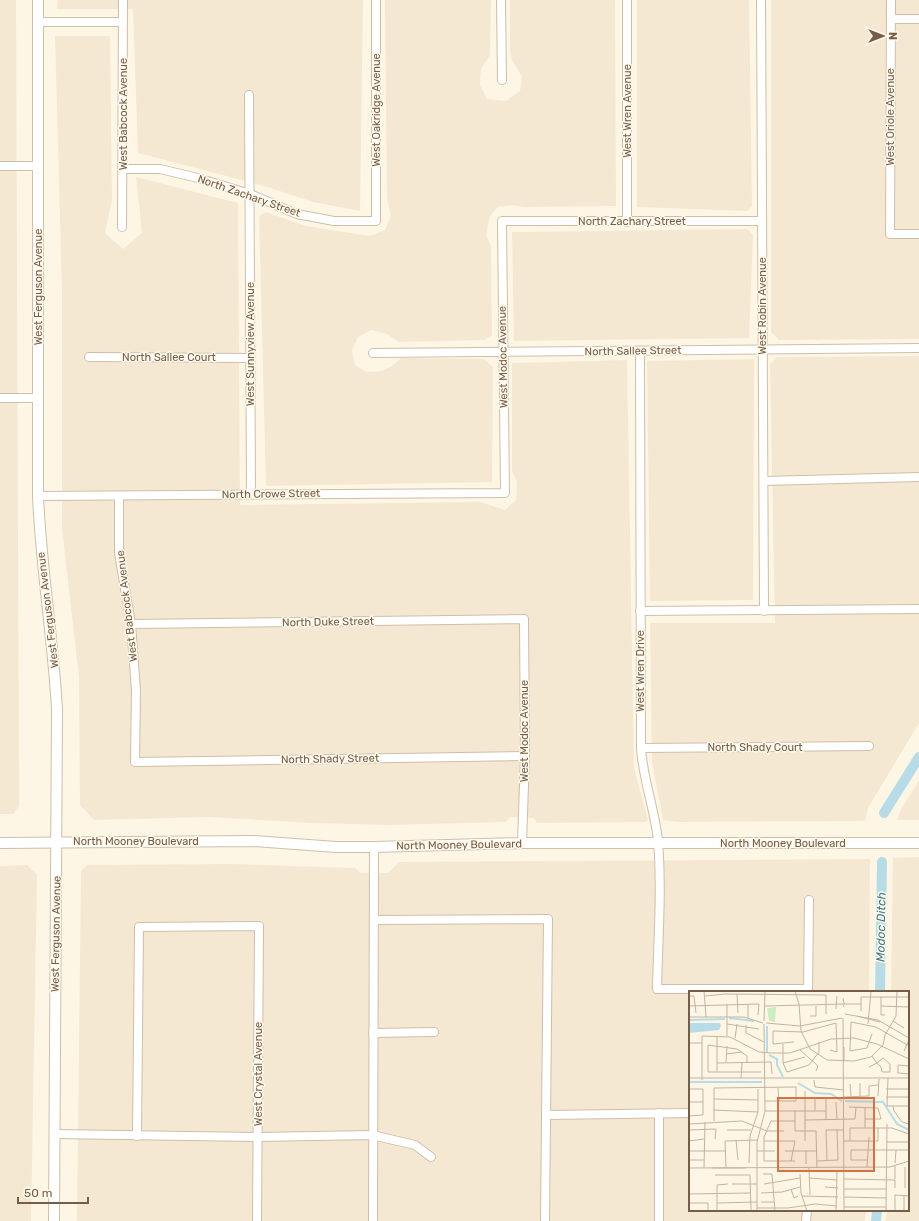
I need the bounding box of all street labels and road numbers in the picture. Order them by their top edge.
street label: West Oakridge Avenue [370,53,383,167]
street label: West Babcock Avenue [117,58,130,170]
street label: West Wren Avenue [621,64,634,158]
street label: West Oriole Avenue [884,68,897,166]
street label: North Zachary Street [196,172,303,220]
street label: North Zachary Street [578,215,687,228]
street label: West Ferguson Avenue [32,229,45,345]
street label: West Robin Avenue [756,257,769,355]
street label: West Sunnyview Avenue [244,282,257,406]
street label: West Modoc Avenue [496,306,510,408]
street label: North Sallee Street [584,344,682,358]
street label: North Sallee Court [122,351,217,364]
street label: North Crowe Street [222,487,321,501]
street label: West Babcock Avenue [114,549,140,663]
street label: West Ferguson Avenue [34,551,62,669]
street label: North Duke Street [282,615,375,629]
street label: West Wren Drive [634,630,647,712]
street label: West Modoc Avenue [518,680,531,782]
street label: North Shady Court [707,741,803,754]
street label: North Shady Street [281,752,380,766]
street label: North Mooney Boulevard [73,835,199,848]
street label: North Mooney Boulevard [396,837,522,853]
street label: North Mooney Boulevard [720,837,846,850]
street label: West Ferguson Avenue [48,876,64,992]
street label: West Crystal Avenue [252,1022,265,1126]

